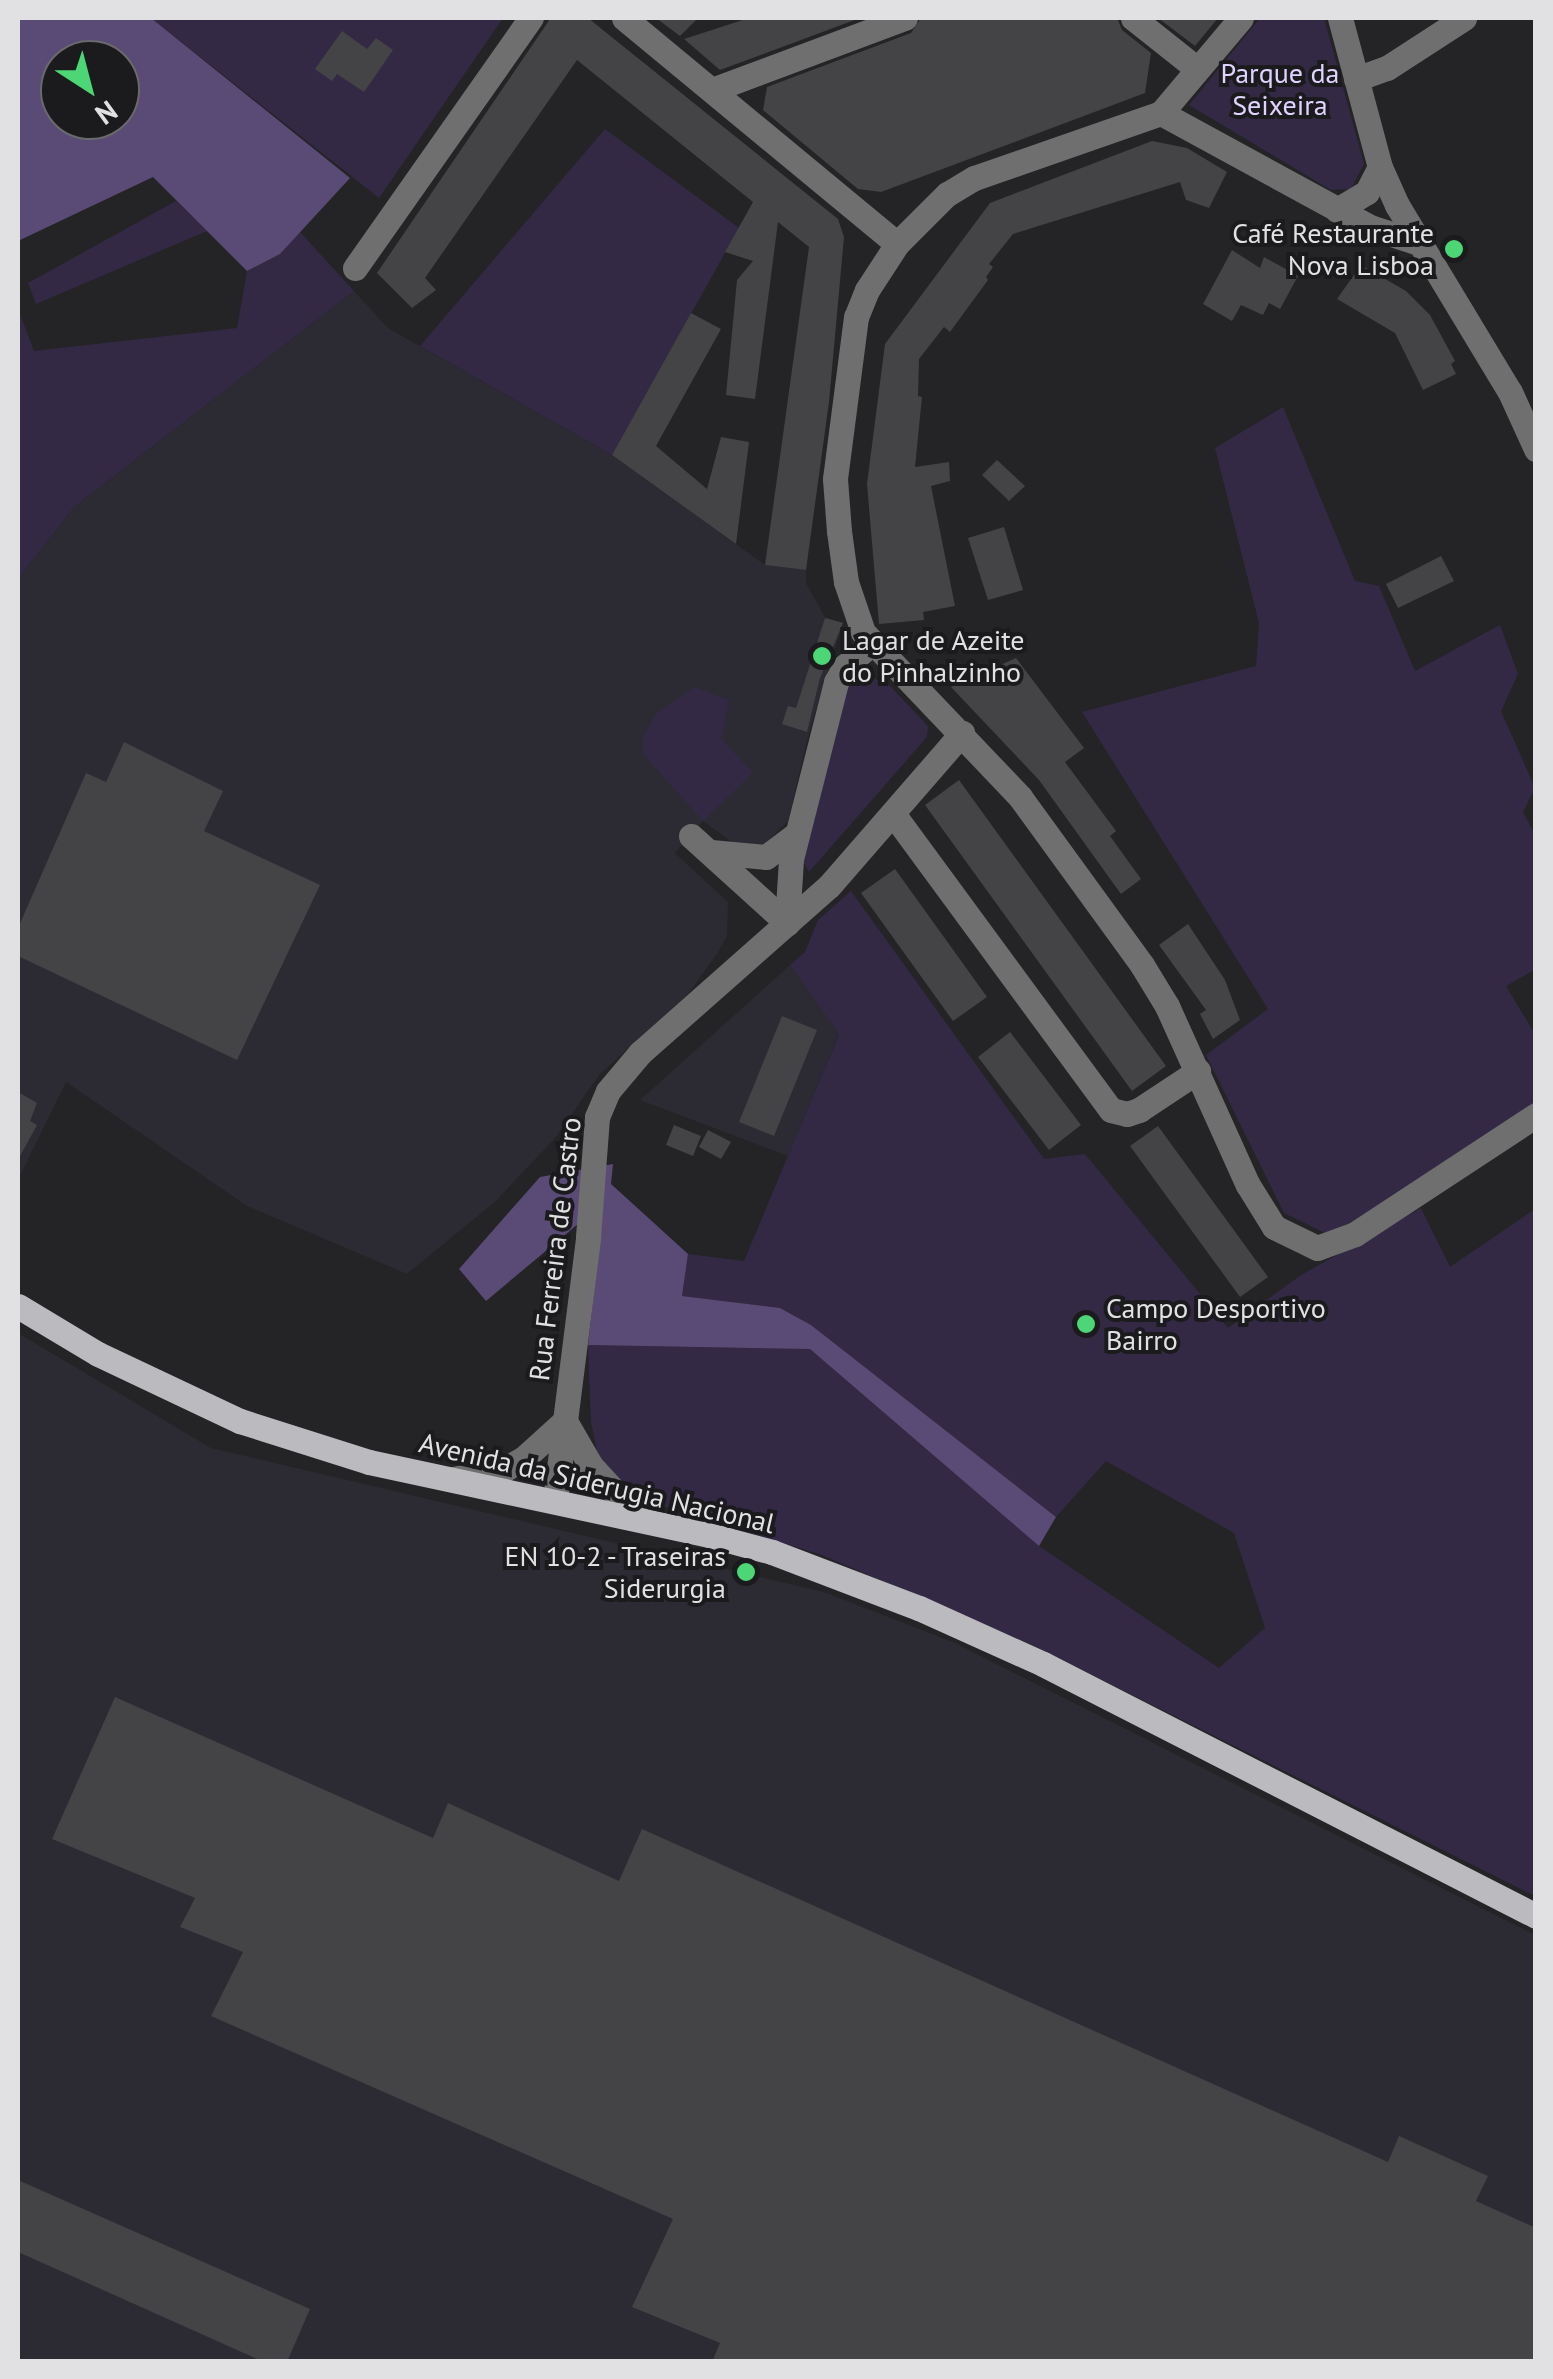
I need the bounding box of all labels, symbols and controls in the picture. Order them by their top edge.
north arrow [40,40,140,140]
park label: Parque da Seixeira [1221,56,1339,122]
text: N [88,93,125,133]
place label: Café Restaurante Nova Lisboa [1232,216,1434,282]
marker: Café Restaurante Nova Lisboa [1443,238,1465,260]
place label: Lagar de Azeite do Pinhalzinho [842,623,1025,689]
marker: Lagar de Azeite do Pinhalzinho [811,645,833,667]
street label: Rua Ferreira de Castro [522,1115,588,1383]
place label: Campo Desportivo Bairro [1106,1291,1326,1357]
marker: Campo Desportivo Bairro [1075,1313,1097,1335]
street label: Avenida da Siderugia Nacional [416,1426,778,1540]
place label: EN 10-2 - Traseiras Siderurgia [499,1539,726,1605]
marker: EN 10-2 - Traseiras Siderurgia [735,1561,757,1583]

